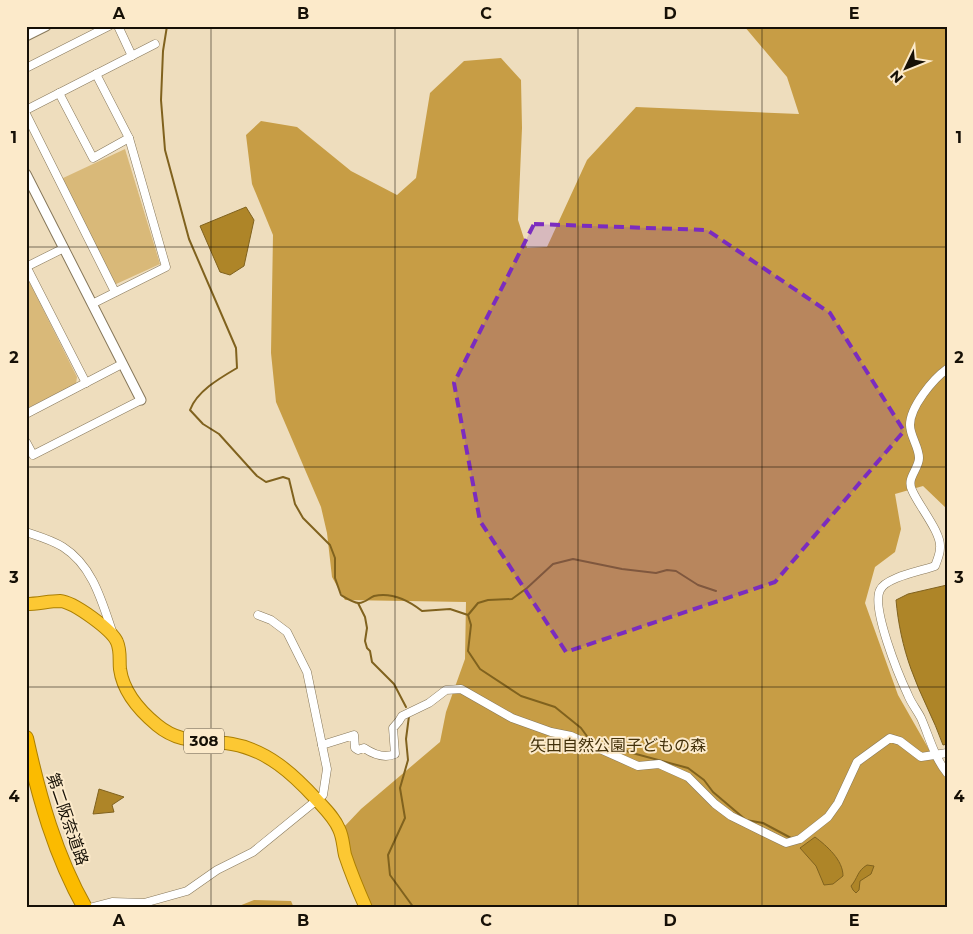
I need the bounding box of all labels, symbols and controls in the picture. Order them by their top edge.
text: A [112,4,126,23]
text: B [297,4,309,23]
text: C [480,4,492,23]
text: D [663,4,677,23]
text: E [849,4,859,23]
north arrow [880,42,930,92]
text: N [886,67,907,87]
text: 1 [11,128,17,147]
text: 1 [956,128,962,147]
text: 2 [9,348,19,367]
text: 2 [954,348,964,367]
text: 3 [8,568,19,587]
text: 3 [953,568,964,587]
road number: 308 [184,728,224,754]
park label: 矢田自然公園子どもの森 [530,736,706,755]
street label: 第二阪奈道路 [43,771,92,868]
text: 4 [8,787,20,806]
text: 4 [953,787,965,806]
text: A [112,911,126,930]
text: B [297,911,309,930]
text: C [480,911,492,930]
text: D [663,911,677,930]
text: E [849,911,859,930]

